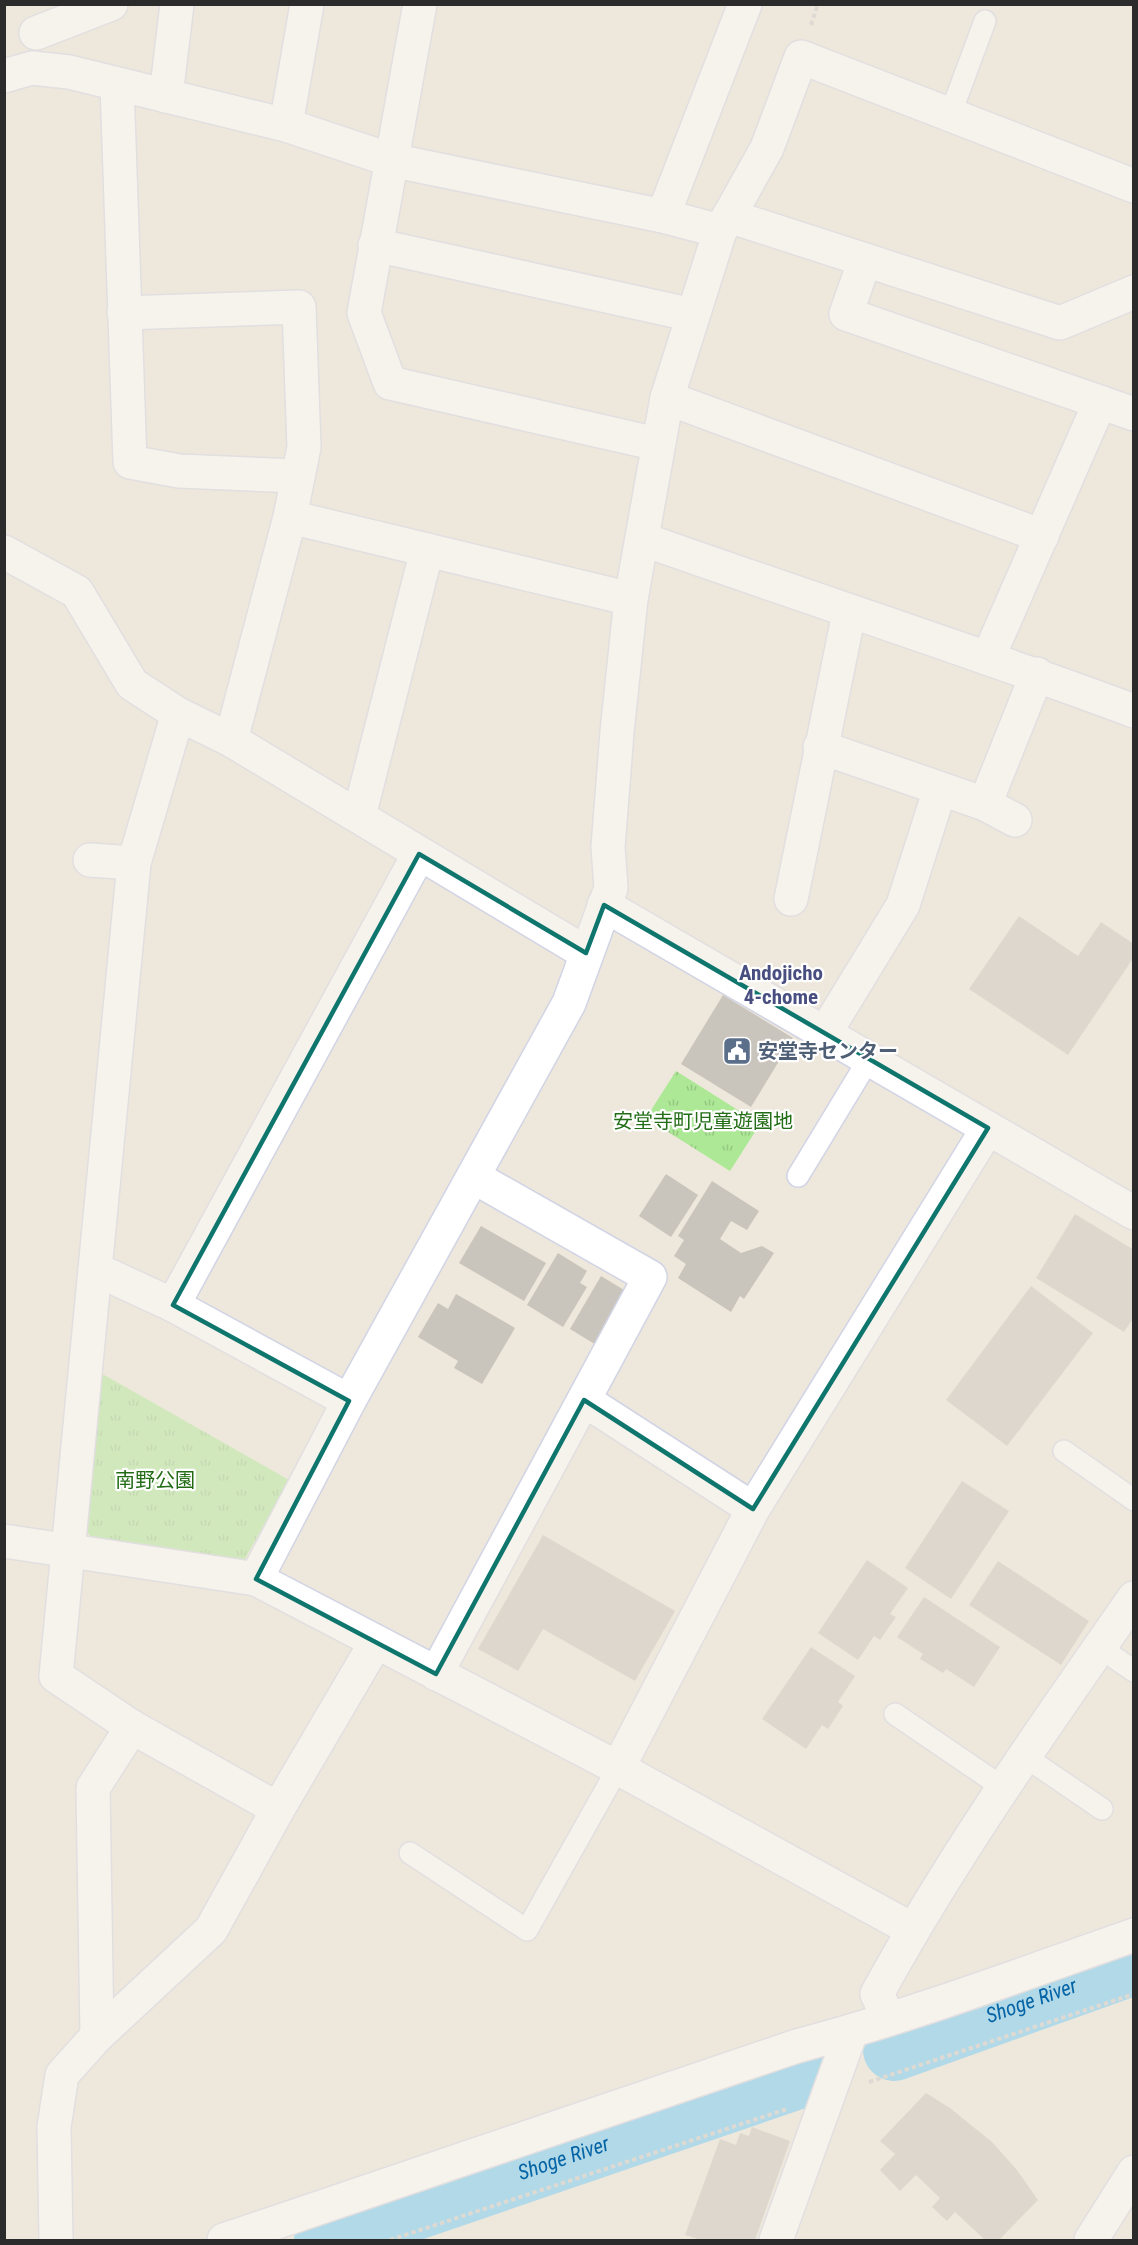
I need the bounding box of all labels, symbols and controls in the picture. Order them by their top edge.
district label: Andojicho 4-chome [739,961,823,1009]
public building icon: 安堂寺センター [721,1035,753,1067]
place label: 安堂寺センター [758,1039,898,1063]
park label: 安堂寺町児童遊園地 [613,1109,793,1133]
park label: 南野公園 [115,1468,195,1492]
water label: Shoge River [983,1973,1081,2028]
water label: Shoge River [515,2131,613,2185]

